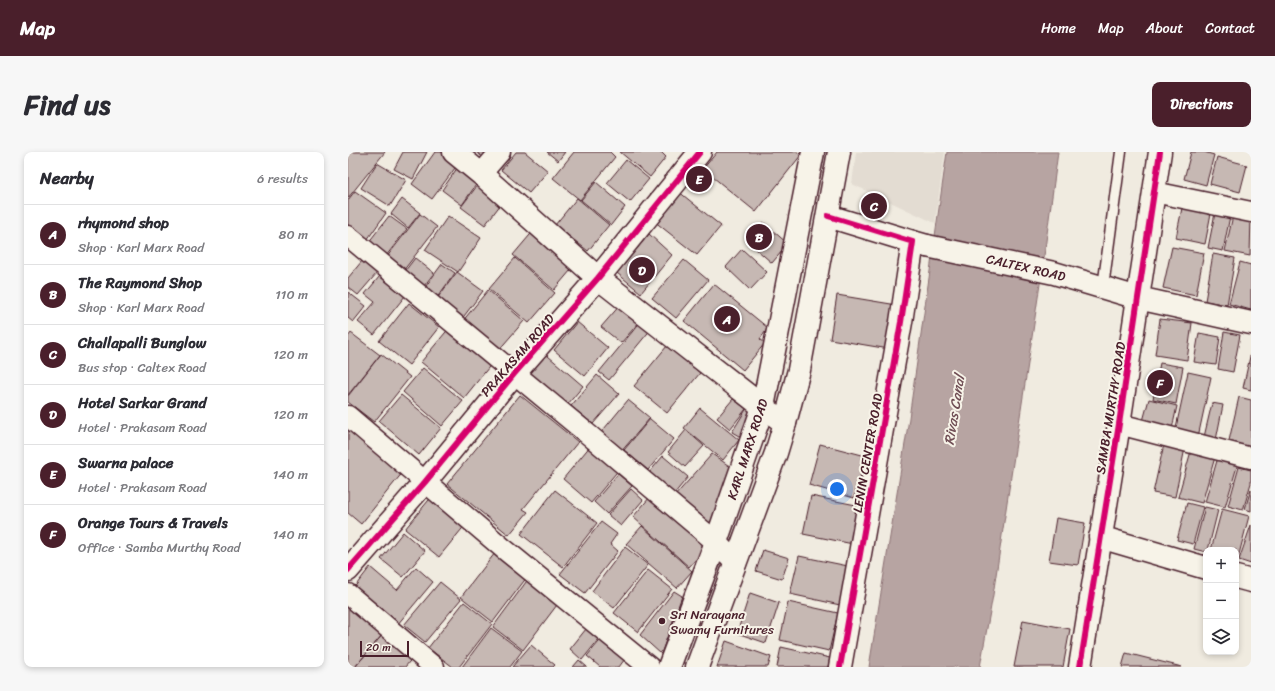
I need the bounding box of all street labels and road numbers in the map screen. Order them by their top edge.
street label: CALTEX ROAD [984,247,1068,288]
street label: PRAKASAM ROAD [475,308,560,402]
street label: SAMBA MURTHY ROAD [1089,340,1132,476]
street label: LENIN CENTER ROAD [846,391,889,515]
street label: KARL MARX ROAD [720,395,775,503]

